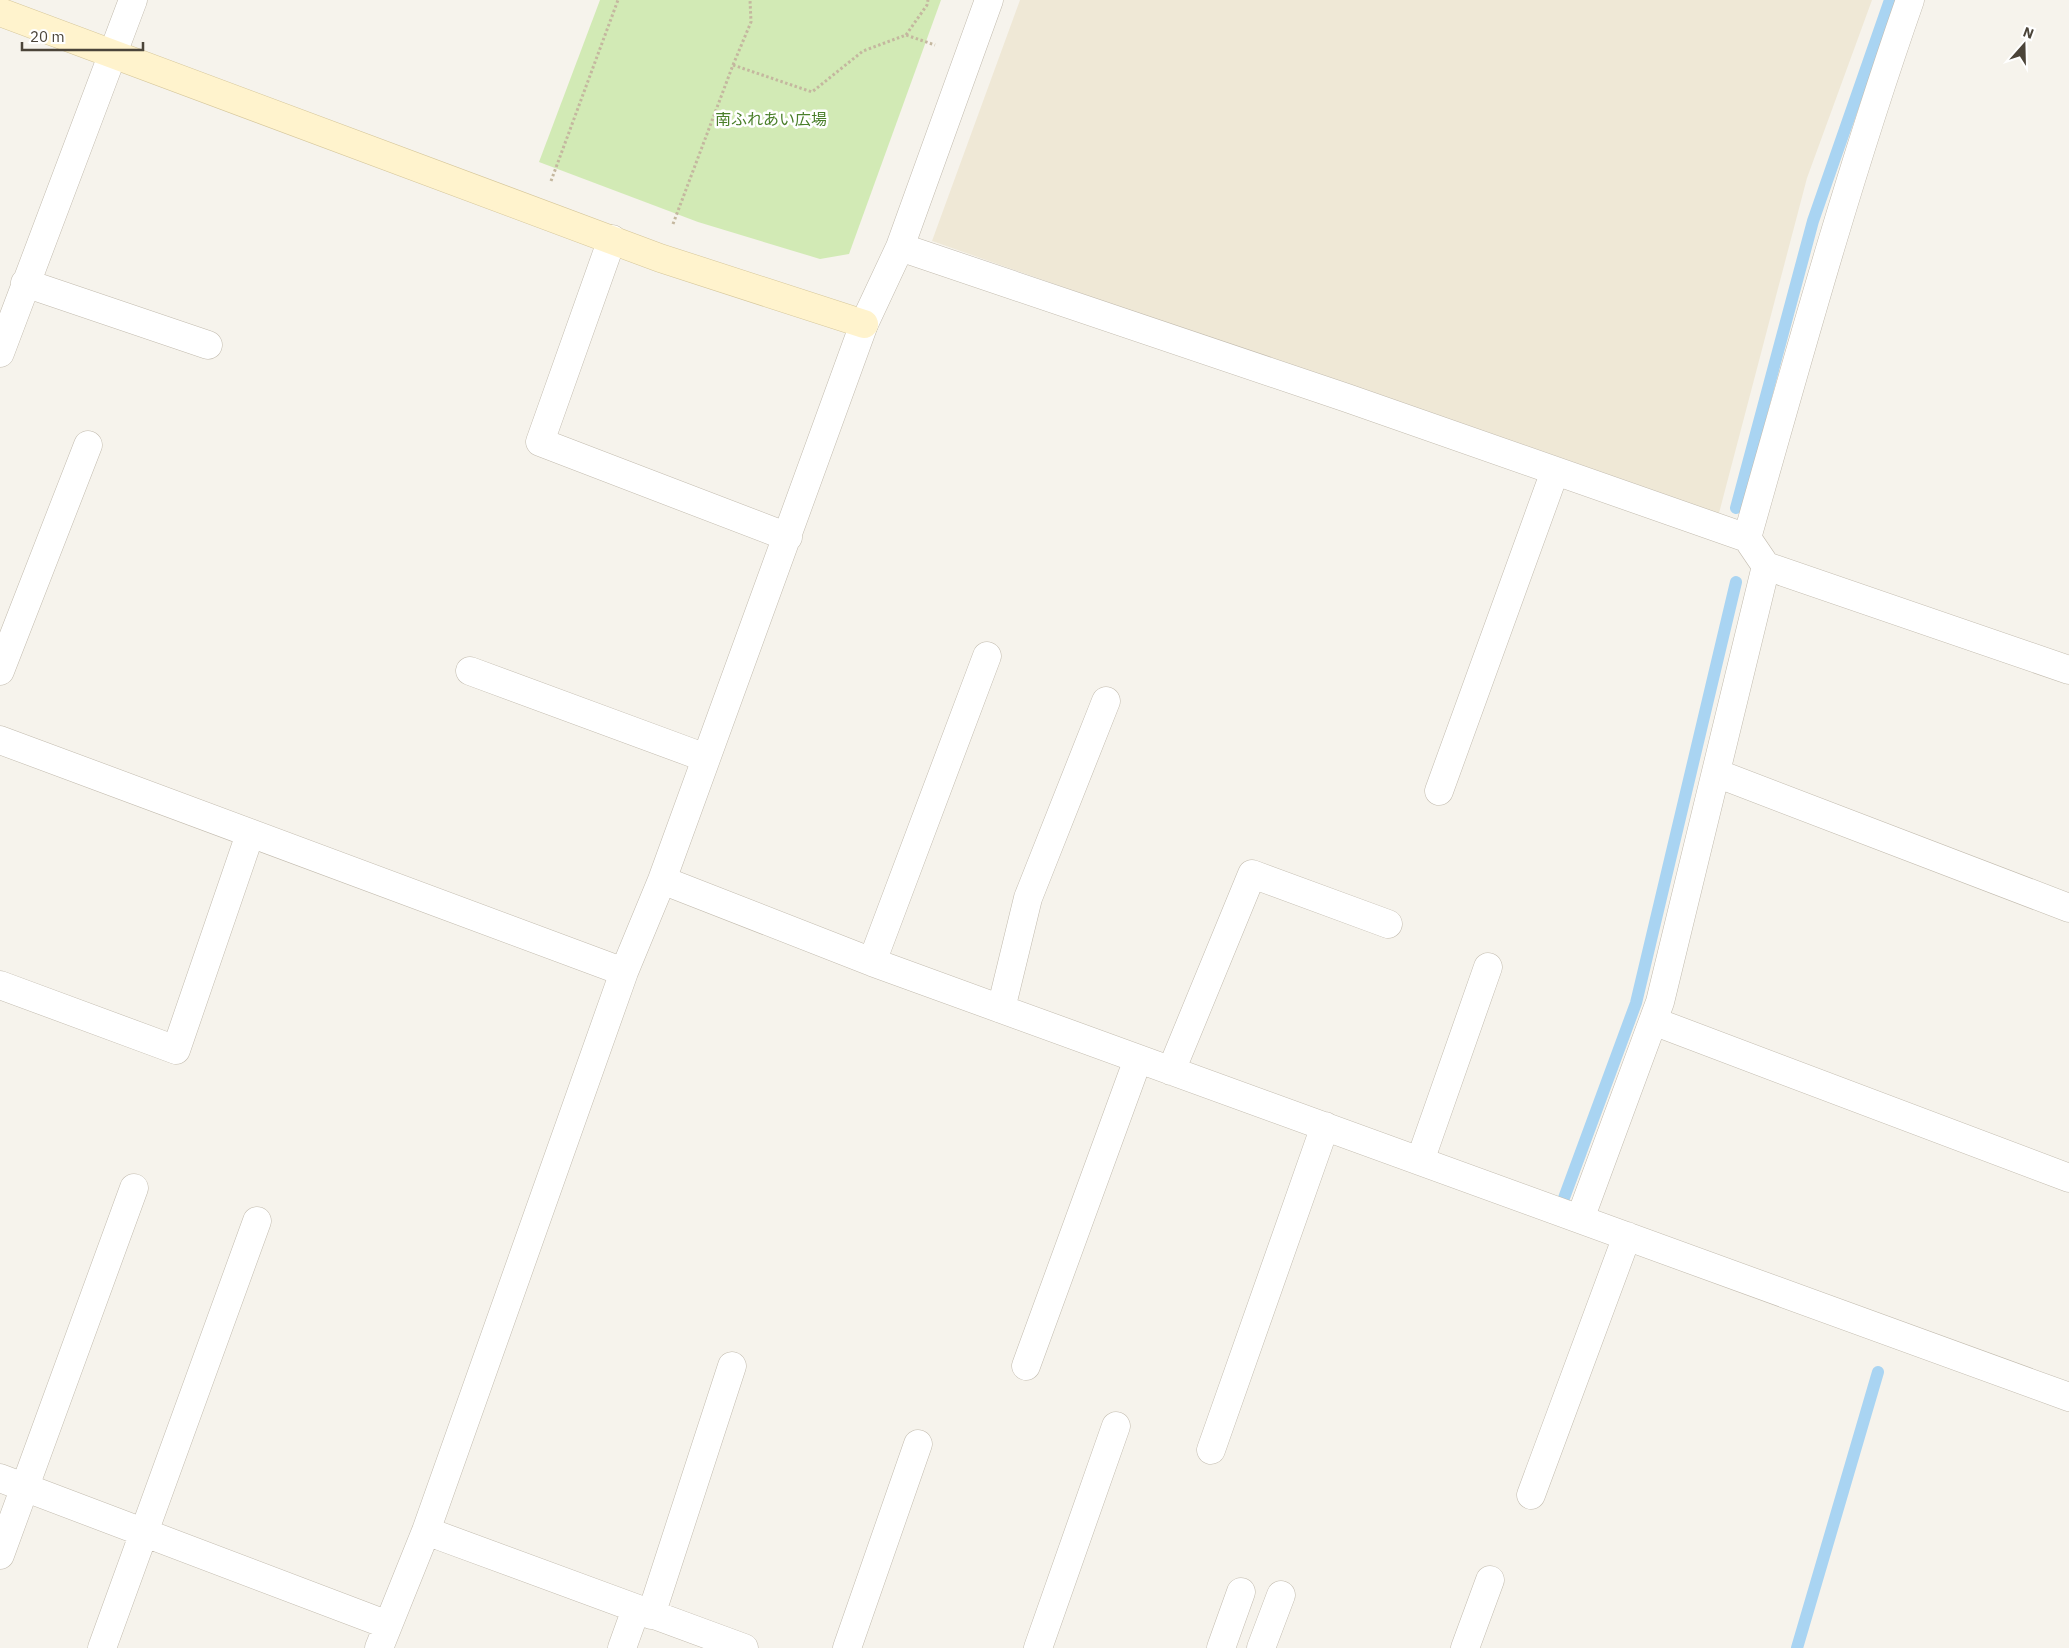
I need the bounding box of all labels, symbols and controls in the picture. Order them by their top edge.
scale bar [22,20,144,52]
north arrow [1999,20,2049,70]
text: N [2021,23,2036,43]
text: 20 m [30,27,65,46]
park label: 南ふれあい広場 [715,109,827,129]

